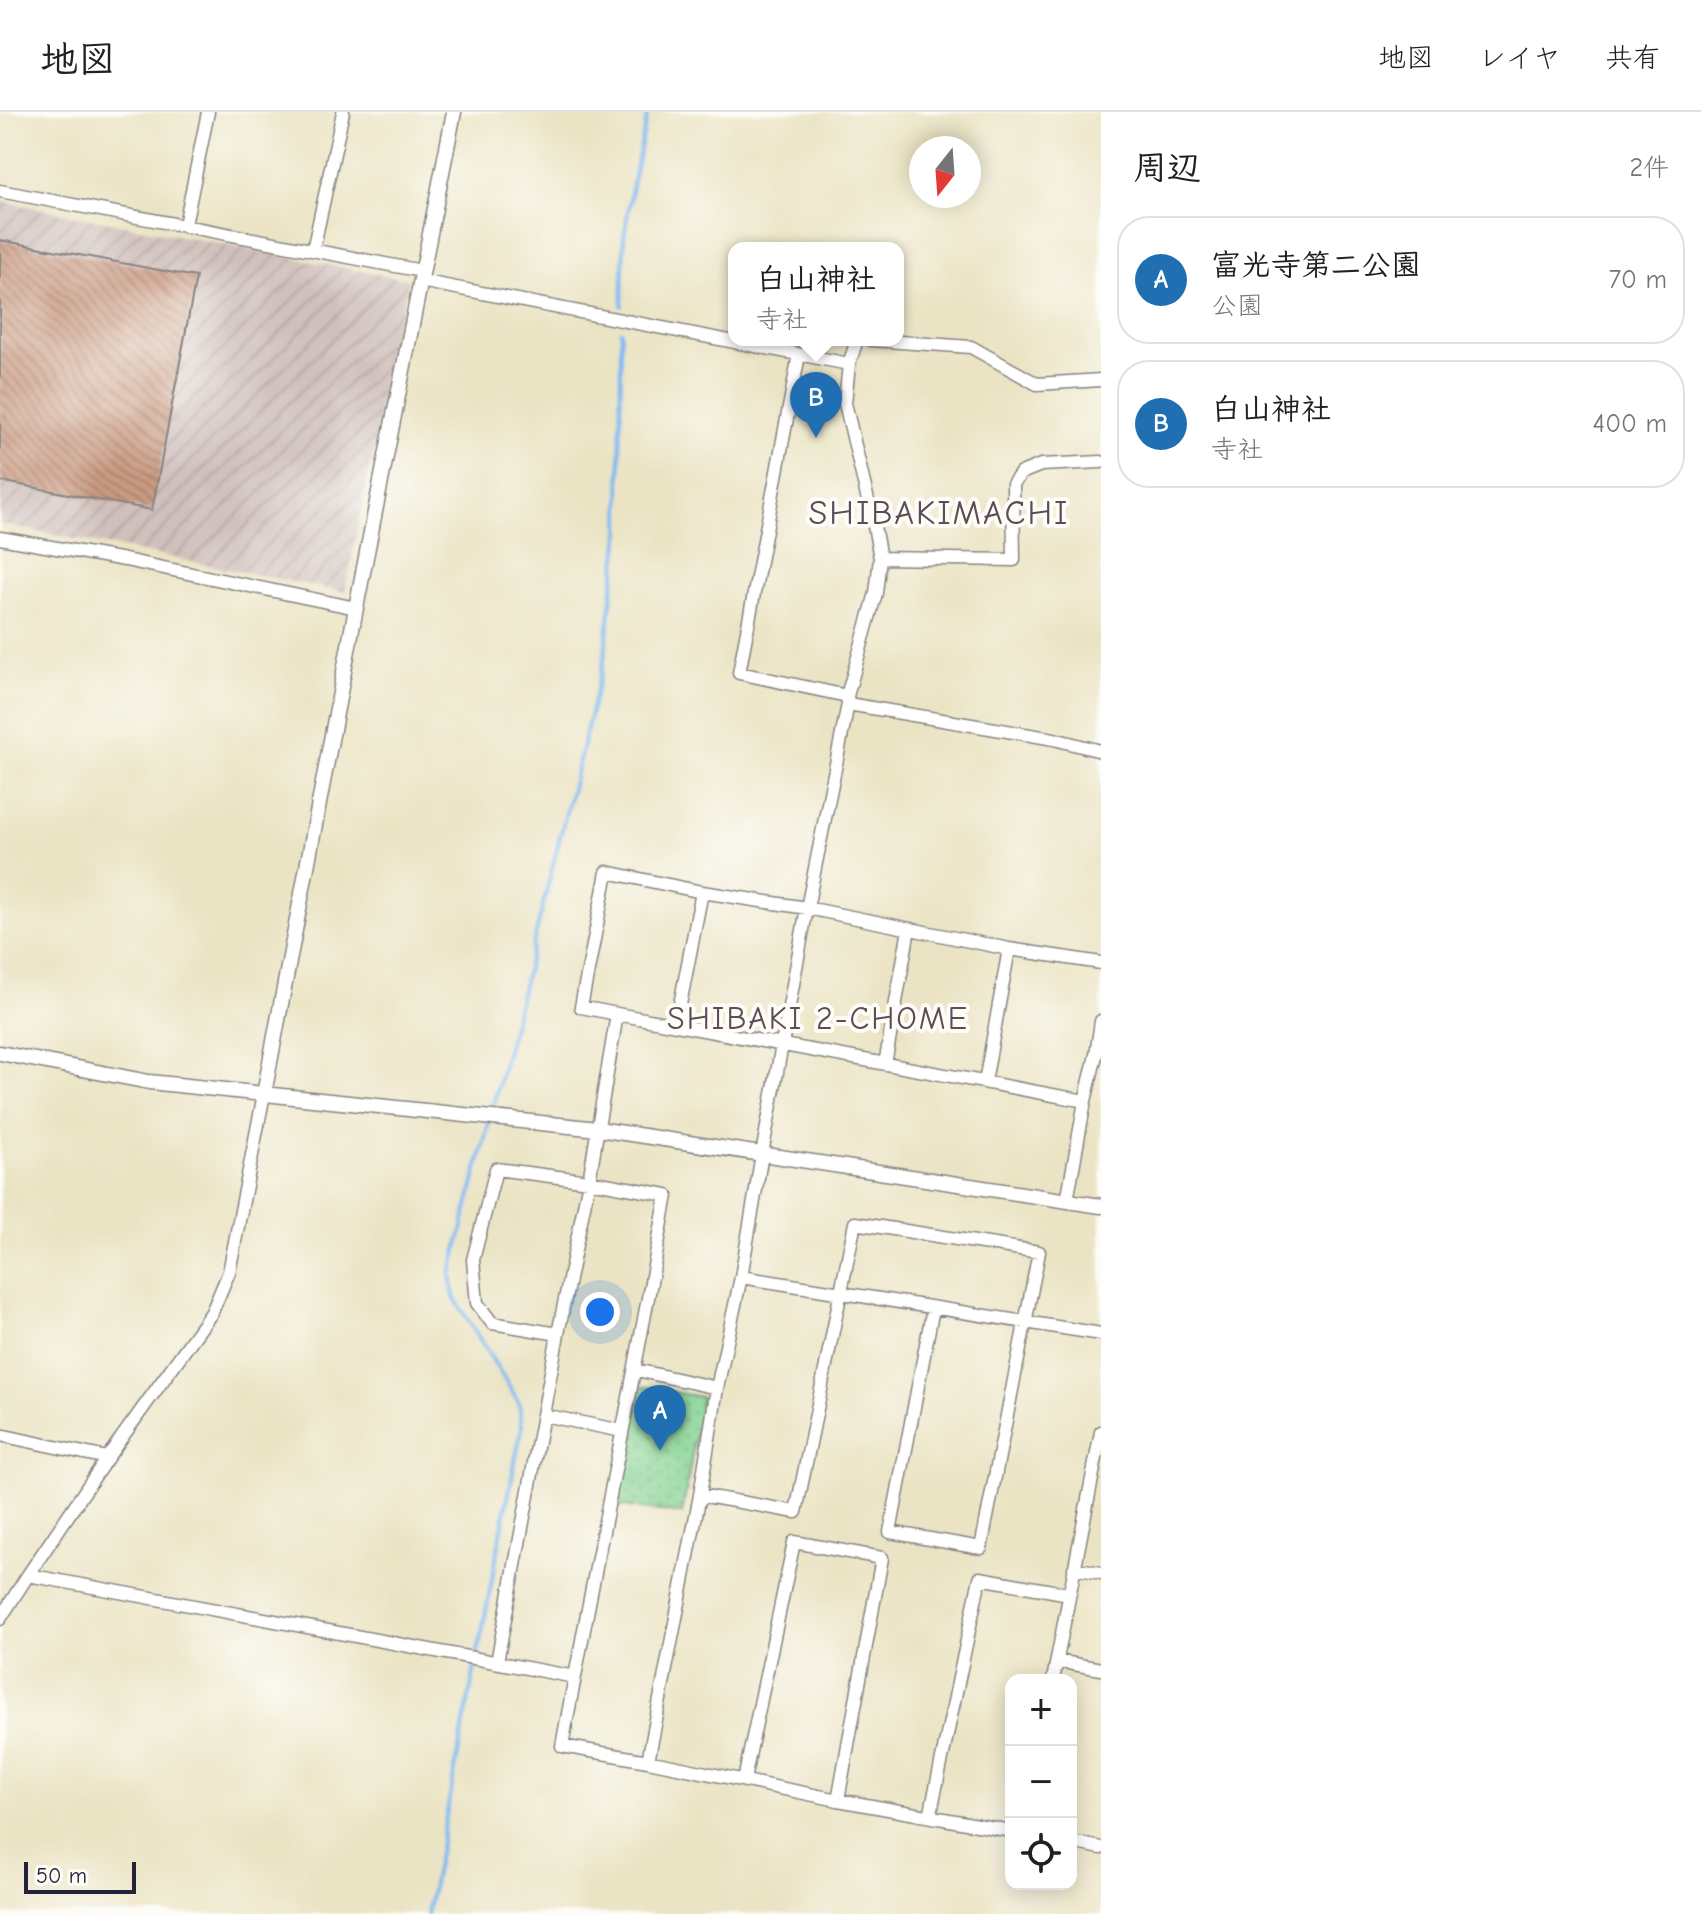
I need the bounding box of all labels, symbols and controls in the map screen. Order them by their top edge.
text: 地図 [40,38,116,82]
text: 地図 [1378,42,1434,74]
text: レイヤ [1478,42,1561,74]
text: 共有 [1605,42,1661,74]
north arrow [909,136,981,208]
text: 周辺 [1133,148,1201,188]
text: 2件 [1629,153,1669,183]
popup [728,242,904,346]
text: 富光寺第二公園 [1211,248,1421,283]
text: 白山神社 [756,262,876,297]
text: A [1154,265,1168,295]
text: 70 m [1609,265,1667,295]
text: 公園 [1211,291,1263,321]
text: 寺社 [756,305,808,335]
pin: B [790,372,842,438]
text: 白山神社 [1211,392,1331,427]
text: B [1153,409,1169,439]
text: 400 m [1593,409,1667,439]
text: 寺社 [1211,435,1263,465]
district label: SHIBAKIMACHI [809,493,1069,533]
district label: SHIBAKI 2-CHOME [667,1000,969,1037]
your location [580,1292,620,1332]
pin: A [634,1385,686,1451]
map controls [1005,1674,1077,1890]
button: + [1005,1674,1077,1746]
button: − [1005,1746,1077,1818]
button: locate [1005,1818,1077,1890]
scale bar [24,1858,136,1894]
text: 50 m [36,1863,87,1889]

